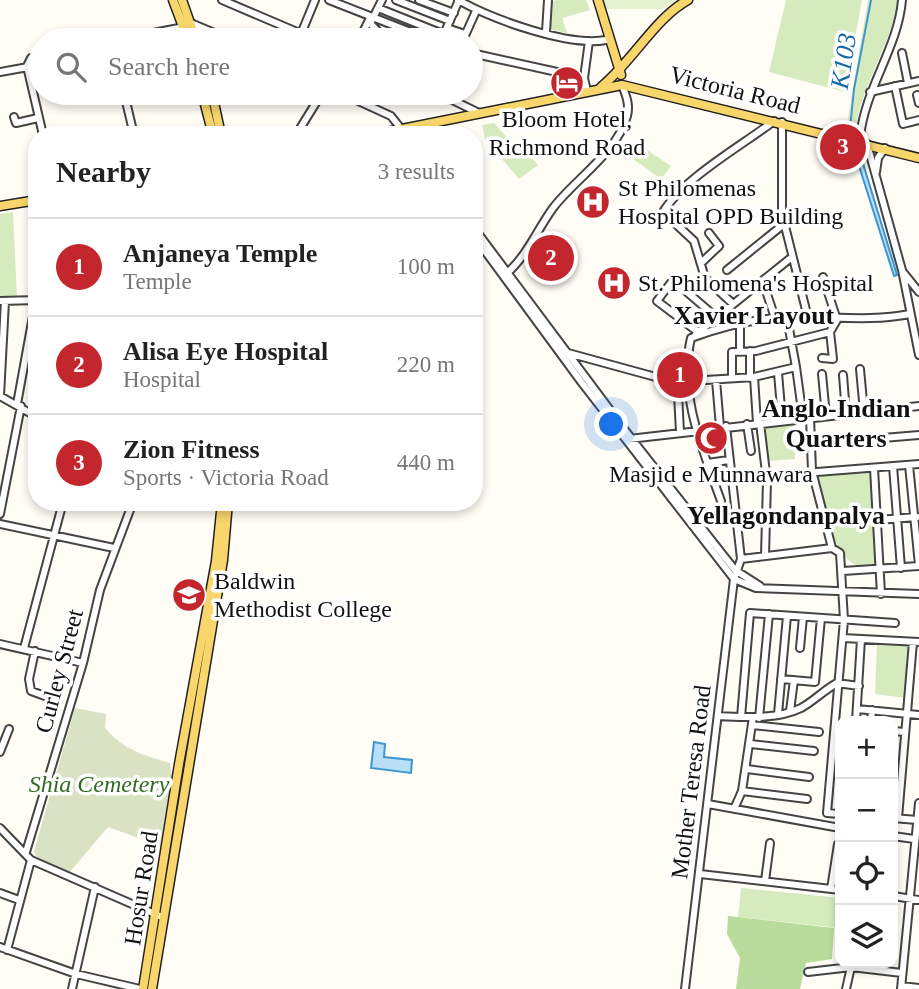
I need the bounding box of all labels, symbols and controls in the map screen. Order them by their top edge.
search box [28,28,483,105]
water label: K103 [825,31,862,92]
icon: search [52,48,90,86]
text: Search here [108,52,230,81]
street label: Victoria Road [667,61,803,119]
hotel icon: Bloom Hotel, Richmond Road [548,64,586,102]
place label: Bloom Hotel, Richmond Road [489,106,645,160]
pin: 3 [820,121,866,173]
text: Nearby [56,155,151,188]
text: 3 results [378,159,455,184]
place label: St Philomenas Hospital OPD Building [618,175,843,229]
hospital icon: St Philomenas Hospital OPD Building [574,183,612,221]
pin: 2 [528,232,574,284]
text: Anjaneya Temple [123,239,317,268]
text: 1 [73,254,85,279]
text: 100 m [397,254,455,279]
hospital icon: St. Philomena's Hospital [595,264,633,302]
text: Temple [123,269,192,294]
place label: St. Philomena's Hospital [638,270,874,296]
district label: Xavier Layout [674,301,835,330]
text: Alisa Eye Hospital [123,337,328,366]
pin: 1 [657,349,703,401]
text: 2 [73,352,85,377]
text: 220 m [397,352,455,377]
text: Hospital [123,367,201,392]
district label: Anglo-Indian Quarters [762,394,911,453]
your location [594,407,628,441]
mosque icon: Masjid e Munnawara [692,419,730,457]
text: Zion Fitness [123,435,260,464]
text: 3 [73,450,85,475]
text: 440 m [397,450,455,475]
place label: Masjid e Munnawara [609,461,813,487]
text: Sports · Victoria Road [123,465,329,490]
district label: Yellagondanpalya [687,501,885,530]
place label: Baldwin Methodist College [214,568,392,622]
school or university icon: Baldwin Methodist College [170,576,208,614]
street label: Curley Street [30,606,88,736]
street label: Mother Teresa Road [666,684,716,880]
map controls [835,716,898,968]
button: + [835,716,898,779]
park label: Shia Cemetery [29,771,170,797]
button: − [835,779,898,842]
street label: Hosur Road [119,829,163,947]
button: locate [835,842,898,905]
button: layers [835,905,898,968]

